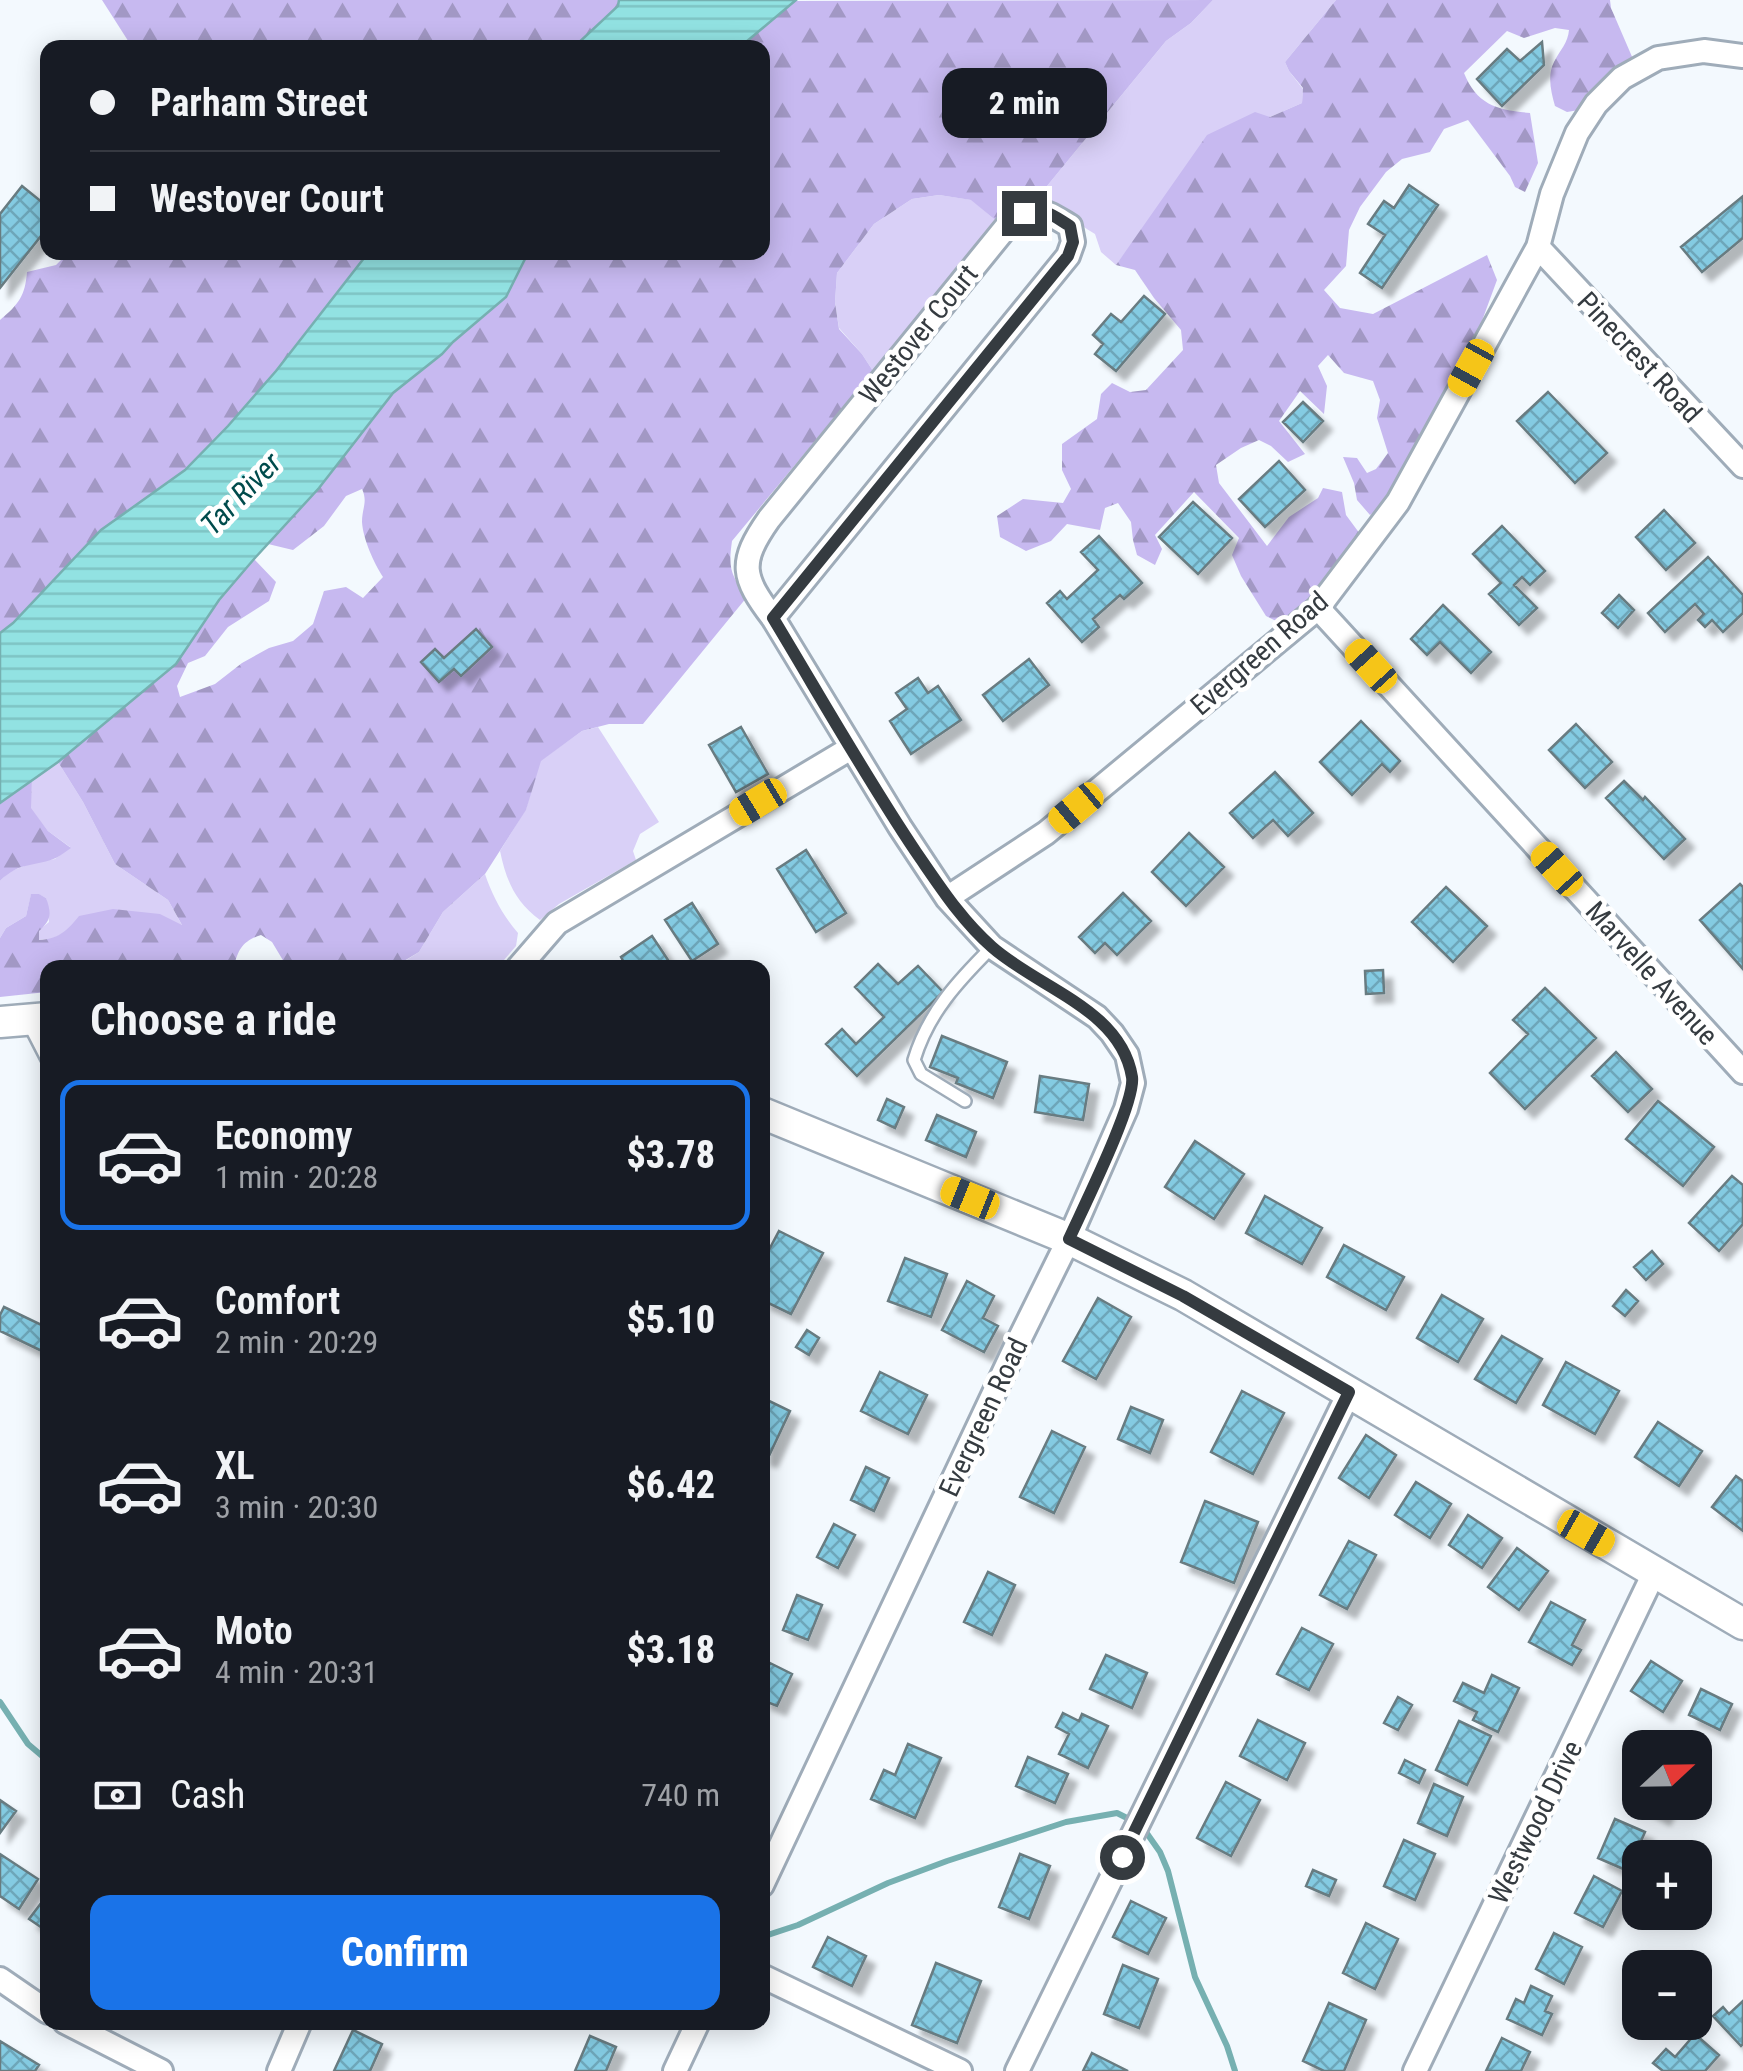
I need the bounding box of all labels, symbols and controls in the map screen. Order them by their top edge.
callout: 2 min [942,68,1106,138]
text: Parham Street [150,81,368,125]
text: 2 min [989,84,1060,122]
text: Westover Court [150,177,384,221]
route end [1002,191,1047,236]
street label: Westover Court [852,258,985,411]
street label: Pinecrest Road [1571,285,1709,430]
car [1443,334,1499,402]
water label: Tar River [193,445,289,542]
street label: Evergreen Road [1184,585,1335,722]
car [1340,634,1402,698]
car [725,774,791,830]
car [1043,777,1109,839]
car [1526,837,1588,901]
street label: Marvelle Avenue [1579,895,1725,1052]
text: Choose a ride [90,993,337,1046]
icon: car [95,1110,185,1200]
text: Economy [215,1114,352,1158]
text: $3.78 [626,1133,715,1177]
text: 1 min · 20:28 [215,1158,378,1196]
car [937,1173,1003,1223]
icon: car [95,1275,185,1365]
text: Comfort [215,1279,340,1323]
text: $5.10 [626,1298,715,1342]
text: 2 min · 20:29 [215,1323,378,1361]
street label: Evergreen Road [932,1333,1035,1502]
icon: car [95,1440,185,1530]
text: XL [215,1444,254,1488]
text: $6.42 [626,1463,715,1507]
text: 3 min · 20:30 [215,1488,378,1526]
car [1553,1505,1619,1561]
icon: car [95,1605,185,1695]
text: Moto [215,1609,293,1653]
text: $3.18 [626,1628,715,1672]
text: 4 min · 20:31 [215,1653,378,1691]
north arrow [1622,1730,1712,1820]
map controls [1622,1730,1712,2040]
street label: Westwood Drive [1482,1735,1589,1909]
icon: cash [90,1768,145,1823]
text: Cash [170,1773,245,1817]
text: 740 m [641,1776,720,1814]
route start [1100,1835,1145,1880]
button: + [1622,1840,1712,1930]
button: Confirm [90,1895,720,2010]
button: − [1622,1950,1712,2040]

